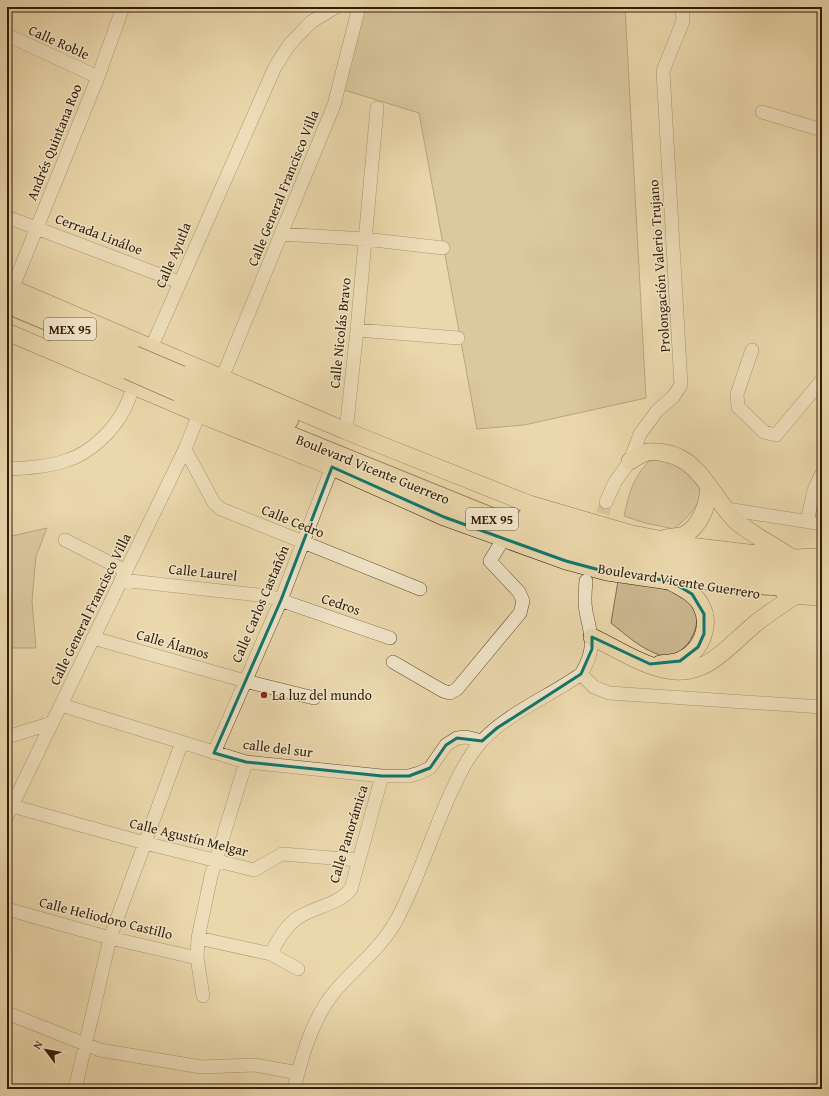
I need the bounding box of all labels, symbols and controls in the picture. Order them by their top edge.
street label: Calle Roble [25,20,93,64]
street label: Andrés Quintana Roo [21,81,87,203]
street label: Calle General Francisco Villa [242,107,324,269]
street label: Prolongación Valerio Trujano [643,179,675,353]
street label: Cerrada Lináloe [52,208,146,260]
street label: Calle Ayutla [150,219,196,291]
street label: Calle Nicolás Bravo [324,277,356,389]
road number: MEX 95 [44,318,96,340]
street label: Boulevard Vicente Guerrero [293,429,453,509]
street label: Calle Cedro [259,499,327,543]
road number: MEX 95 [466,508,518,530]
street label: Calle General Francisco Villa [44,529,136,688]
street label: Calle Carlos Castañón [226,542,294,666]
street label: Calle Laurel [168,558,238,586]
street label: Boulevard Vicente Guerrero [596,558,762,604]
street label: Cedros [319,588,363,620]
street label: Calle Álamos [134,624,212,664]
place label: La luz del mundo [272,685,372,705]
marker: La luz del mundo [259,690,269,700]
street label: calle del sur [242,734,314,762]
street label: Calle Panorámica [324,782,373,885]
street label: Calle Agustín Melgar [128,813,251,861]
street label: Calle Heliodoro Castillo [37,892,175,944]
north arrow [26,1030,66,1070]
text: N [29,1037,47,1052]

